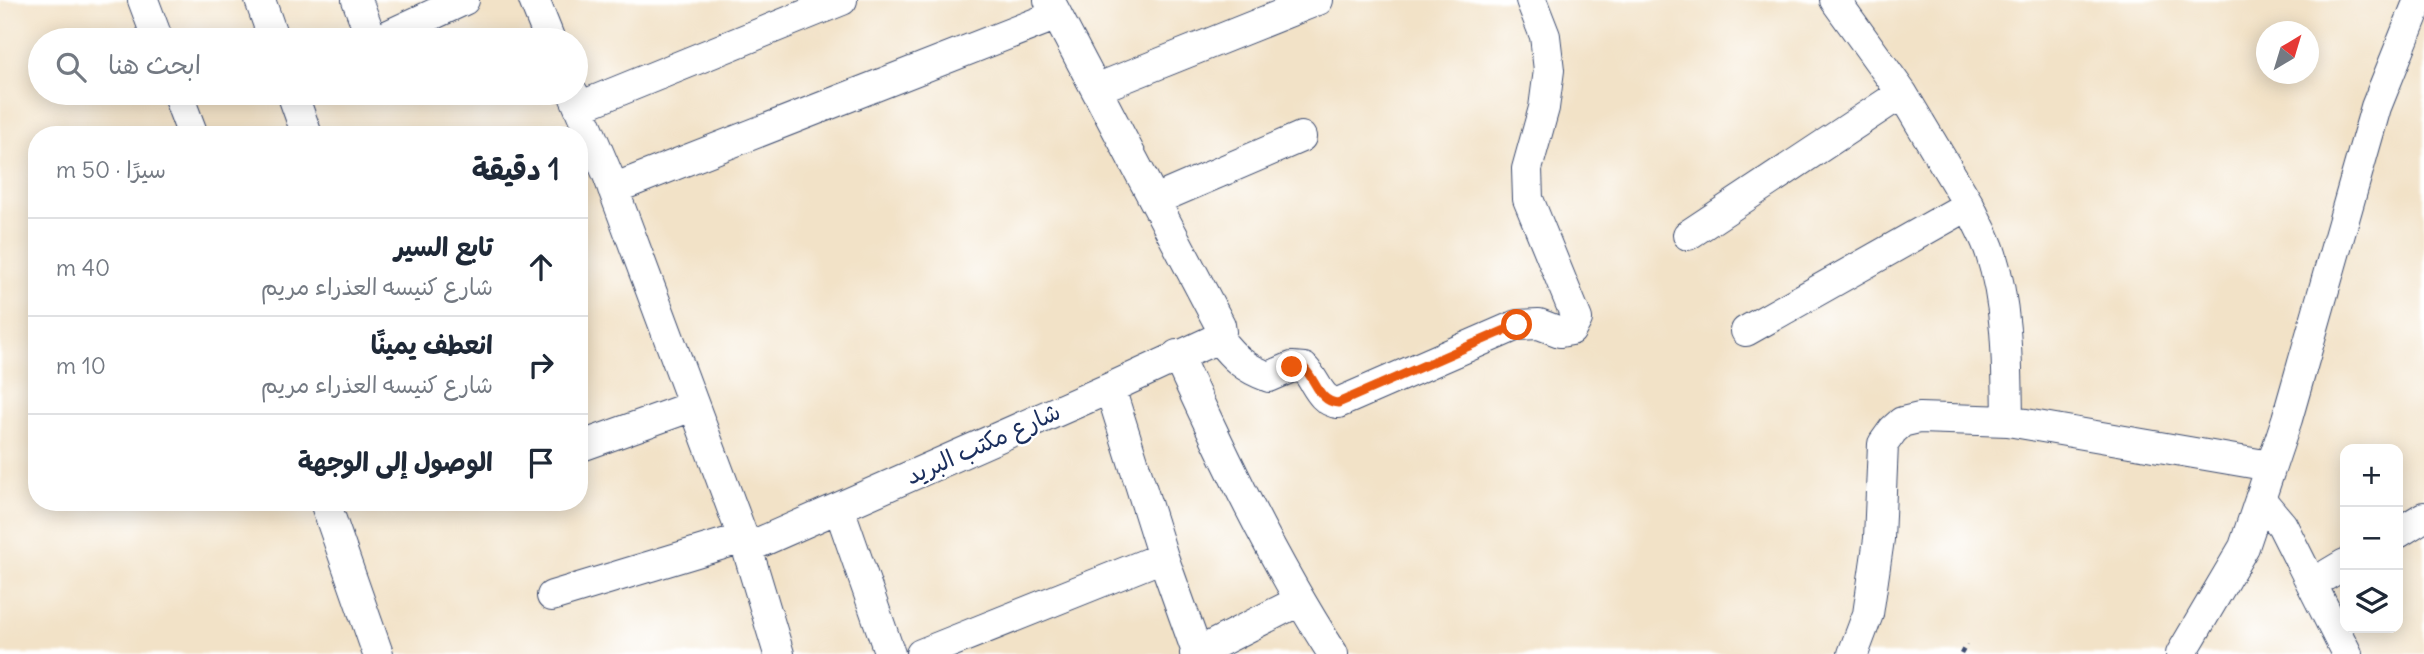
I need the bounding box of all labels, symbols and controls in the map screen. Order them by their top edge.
north arrow [2256,21,2319,84]
search box [28,28,588,105]
icon: search [52,48,90,86]
text: ابحث هنا [108,48,201,81]
text: 1 دقيقة [472,150,560,188]
text: سيرًا · 50 m [56,155,166,184]
text: تابع السير [394,230,493,263]
icon: ahead [522,248,560,286]
text: 40 m [56,253,110,282]
text: شارع كنيسه العذراء مريم [261,272,493,301]
route start [1501,309,1532,340]
text: انعطف يمينًا [371,328,493,361]
icon: right [522,346,560,384]
text: 10 m [56,351,106,380]
route end [1276,351,1307,382]
text: شارع كنيسه العذراء مريم [261,370,493,399]
street label: شارع مكتب البريد [901,396,1066,493]
icon: arrive [522,444,560,482]
map controls [2340,444,2403,633]
button: + [2340,444,2403,507]
text: الوصول إلى الوجهة [298,445,493,478]
button: − [2340,507,2403,570]
button: layers [2340,570,2403,633]

